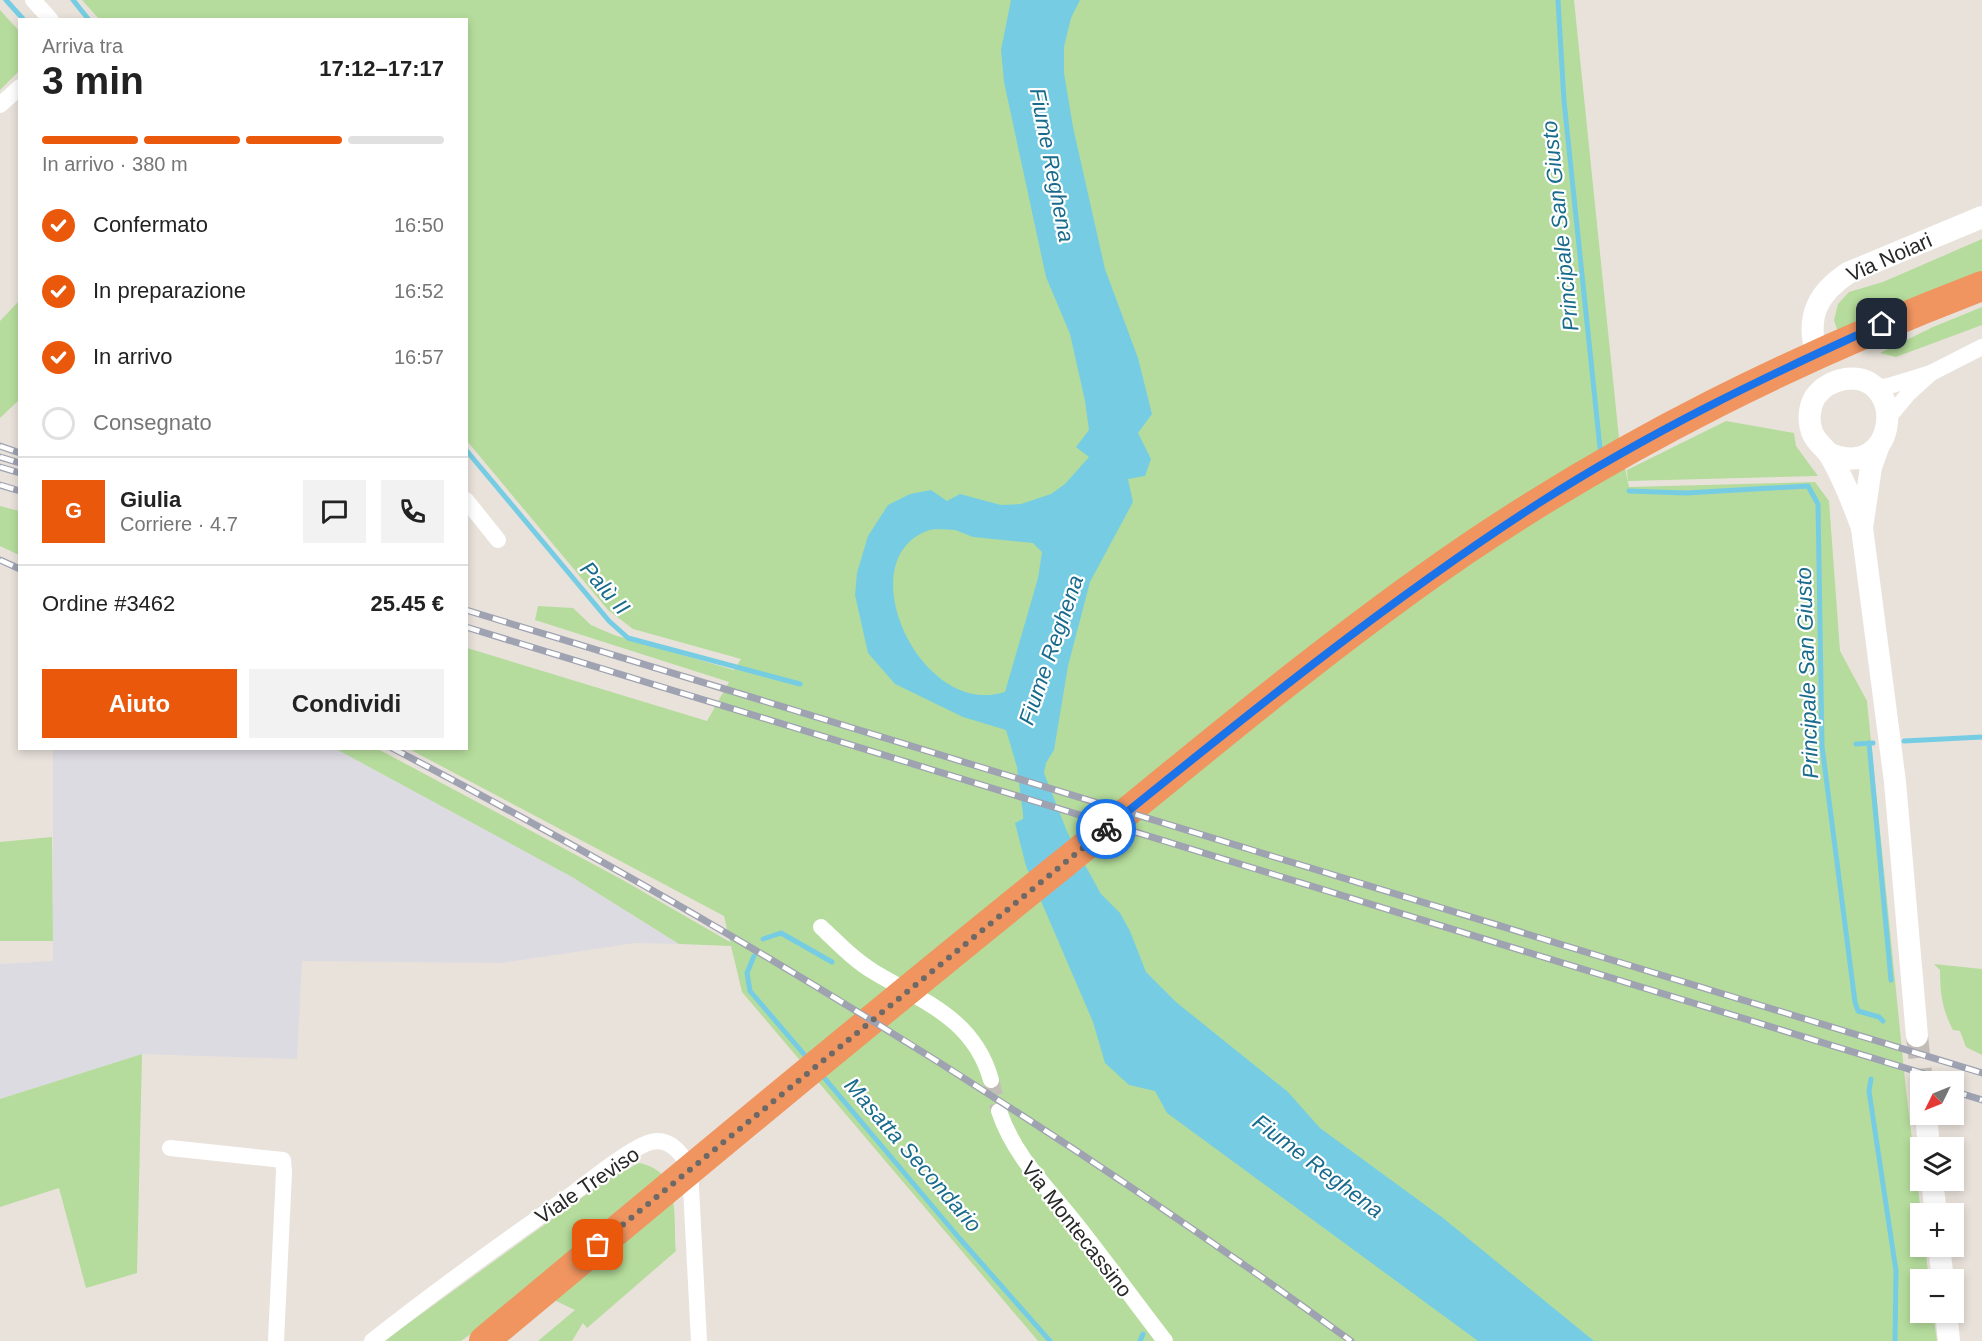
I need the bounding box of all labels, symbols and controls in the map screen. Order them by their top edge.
text: Arriva tra [42,35,123,57]
text: 17:12–17:17 [319,56,444,81]
text: 3 min [42,59,144,102]
water label: Fiume Reghena [1025,86,1079,244]
water label: Principale San Giusto [1537,119,1583,333]
text: In arrivo · 380 m [42,153,188,175]
icon: check [42,209,75,242]
text: Confermato [93,212,208,237]
text: 16:50 [394,214,444,236]
street label: Via Noiari [1843,228,1935,286]
icon: check [42,275,75,308]
text: In preparazione [93,278,246,303]
text: 16:52 [394,280,444,302]
pin [1856,298,1907,349]
icon: home [1865,307,1898,340]
icon: check [42,341,75,374]
text: In arrivo [93,344,172,369]
text: 16:57 [394,346,444,368]
text: Consegnato [93,410,212,435]
button: chat [303,480,366,543]
button: phone [381,480,444,543]
text: Giulia [120,487,181,512]
text: G [65,498,82,523]
text: Corriere · 4.7 [120,513,238,535]
water label: Palù II [575,556,635,620]
water label: Principale San Giusto [1791,567,1823,779]
water label: Fiume Reghena [1014,572,1088,728]
text: Ordine #3462 [42,591,175,616]
text: 25.45 € [371,591,444,616]
button: Aiuto [42,669,237,738]
button: Condividi [249,669,444,738]
courier [1076,799,1136,859]
icon: bike [1090,813,1123,846]
north arrow [1910,1071,1964,1125]
map controls [1910,1071,1964,1323]
water label: Masatta Secondario [839,1073,987,1237]
water label: Fiume Reghena [1248,1109,1388,1223]
button: layers [1910,1137,1964,1191]
street label: Viale Treviso [531,1142,643,1228]
street label: Via Montecassino [1017,1157,1137,1301]
button: + [1910,1203,1964,1257]
pin [572,1219,623,1270]
icon: bag [581,1228,614,1261]
button: − [1910,1269,1964,1323]

